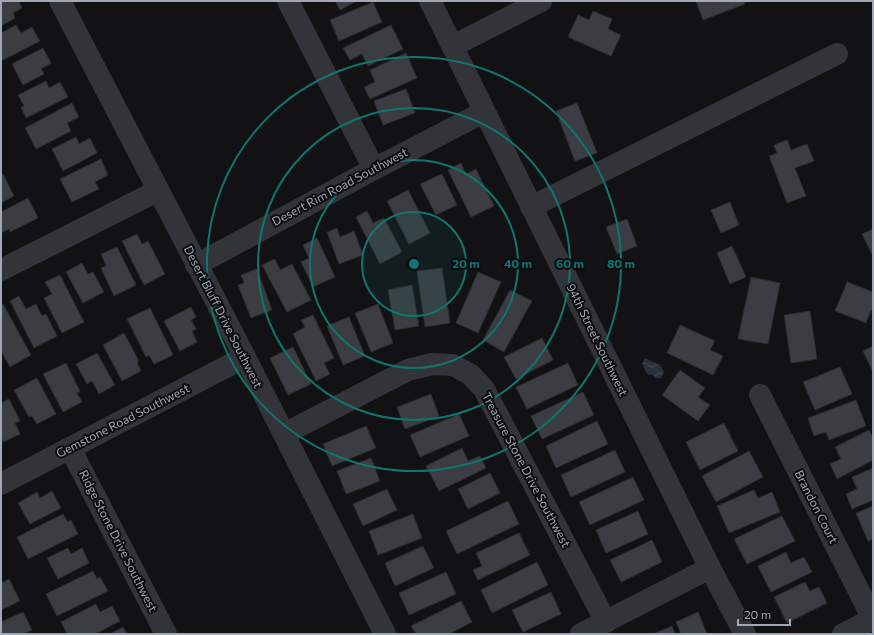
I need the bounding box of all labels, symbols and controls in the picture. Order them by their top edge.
street label: Desert Rim Road Southwest [269,144,410,228]
street label: Desert Bluff Drive Southwest [182,243,266,390]
text: 20 m [452,256,480,270]
text: 40 m [504,256,532,270]
text: 60 m [556,256,584,270]
text: 80 m [607,256,635,270]
centre of rings [407,257,421,271]
street label: 94th Street Southwest [565,281,631,398]
street label: Gemstone Road Southwest [54,380,191,460]
street label: Treasure Stone Drive Southwest [480,390,574,550]
street label: Ridge Stone Drive Southwest [77,467,161,614]
street label: Brandon Court [792,467,841,546]
scale bar [738,601,790,627]
text: 20 m [744,607,771,621]

